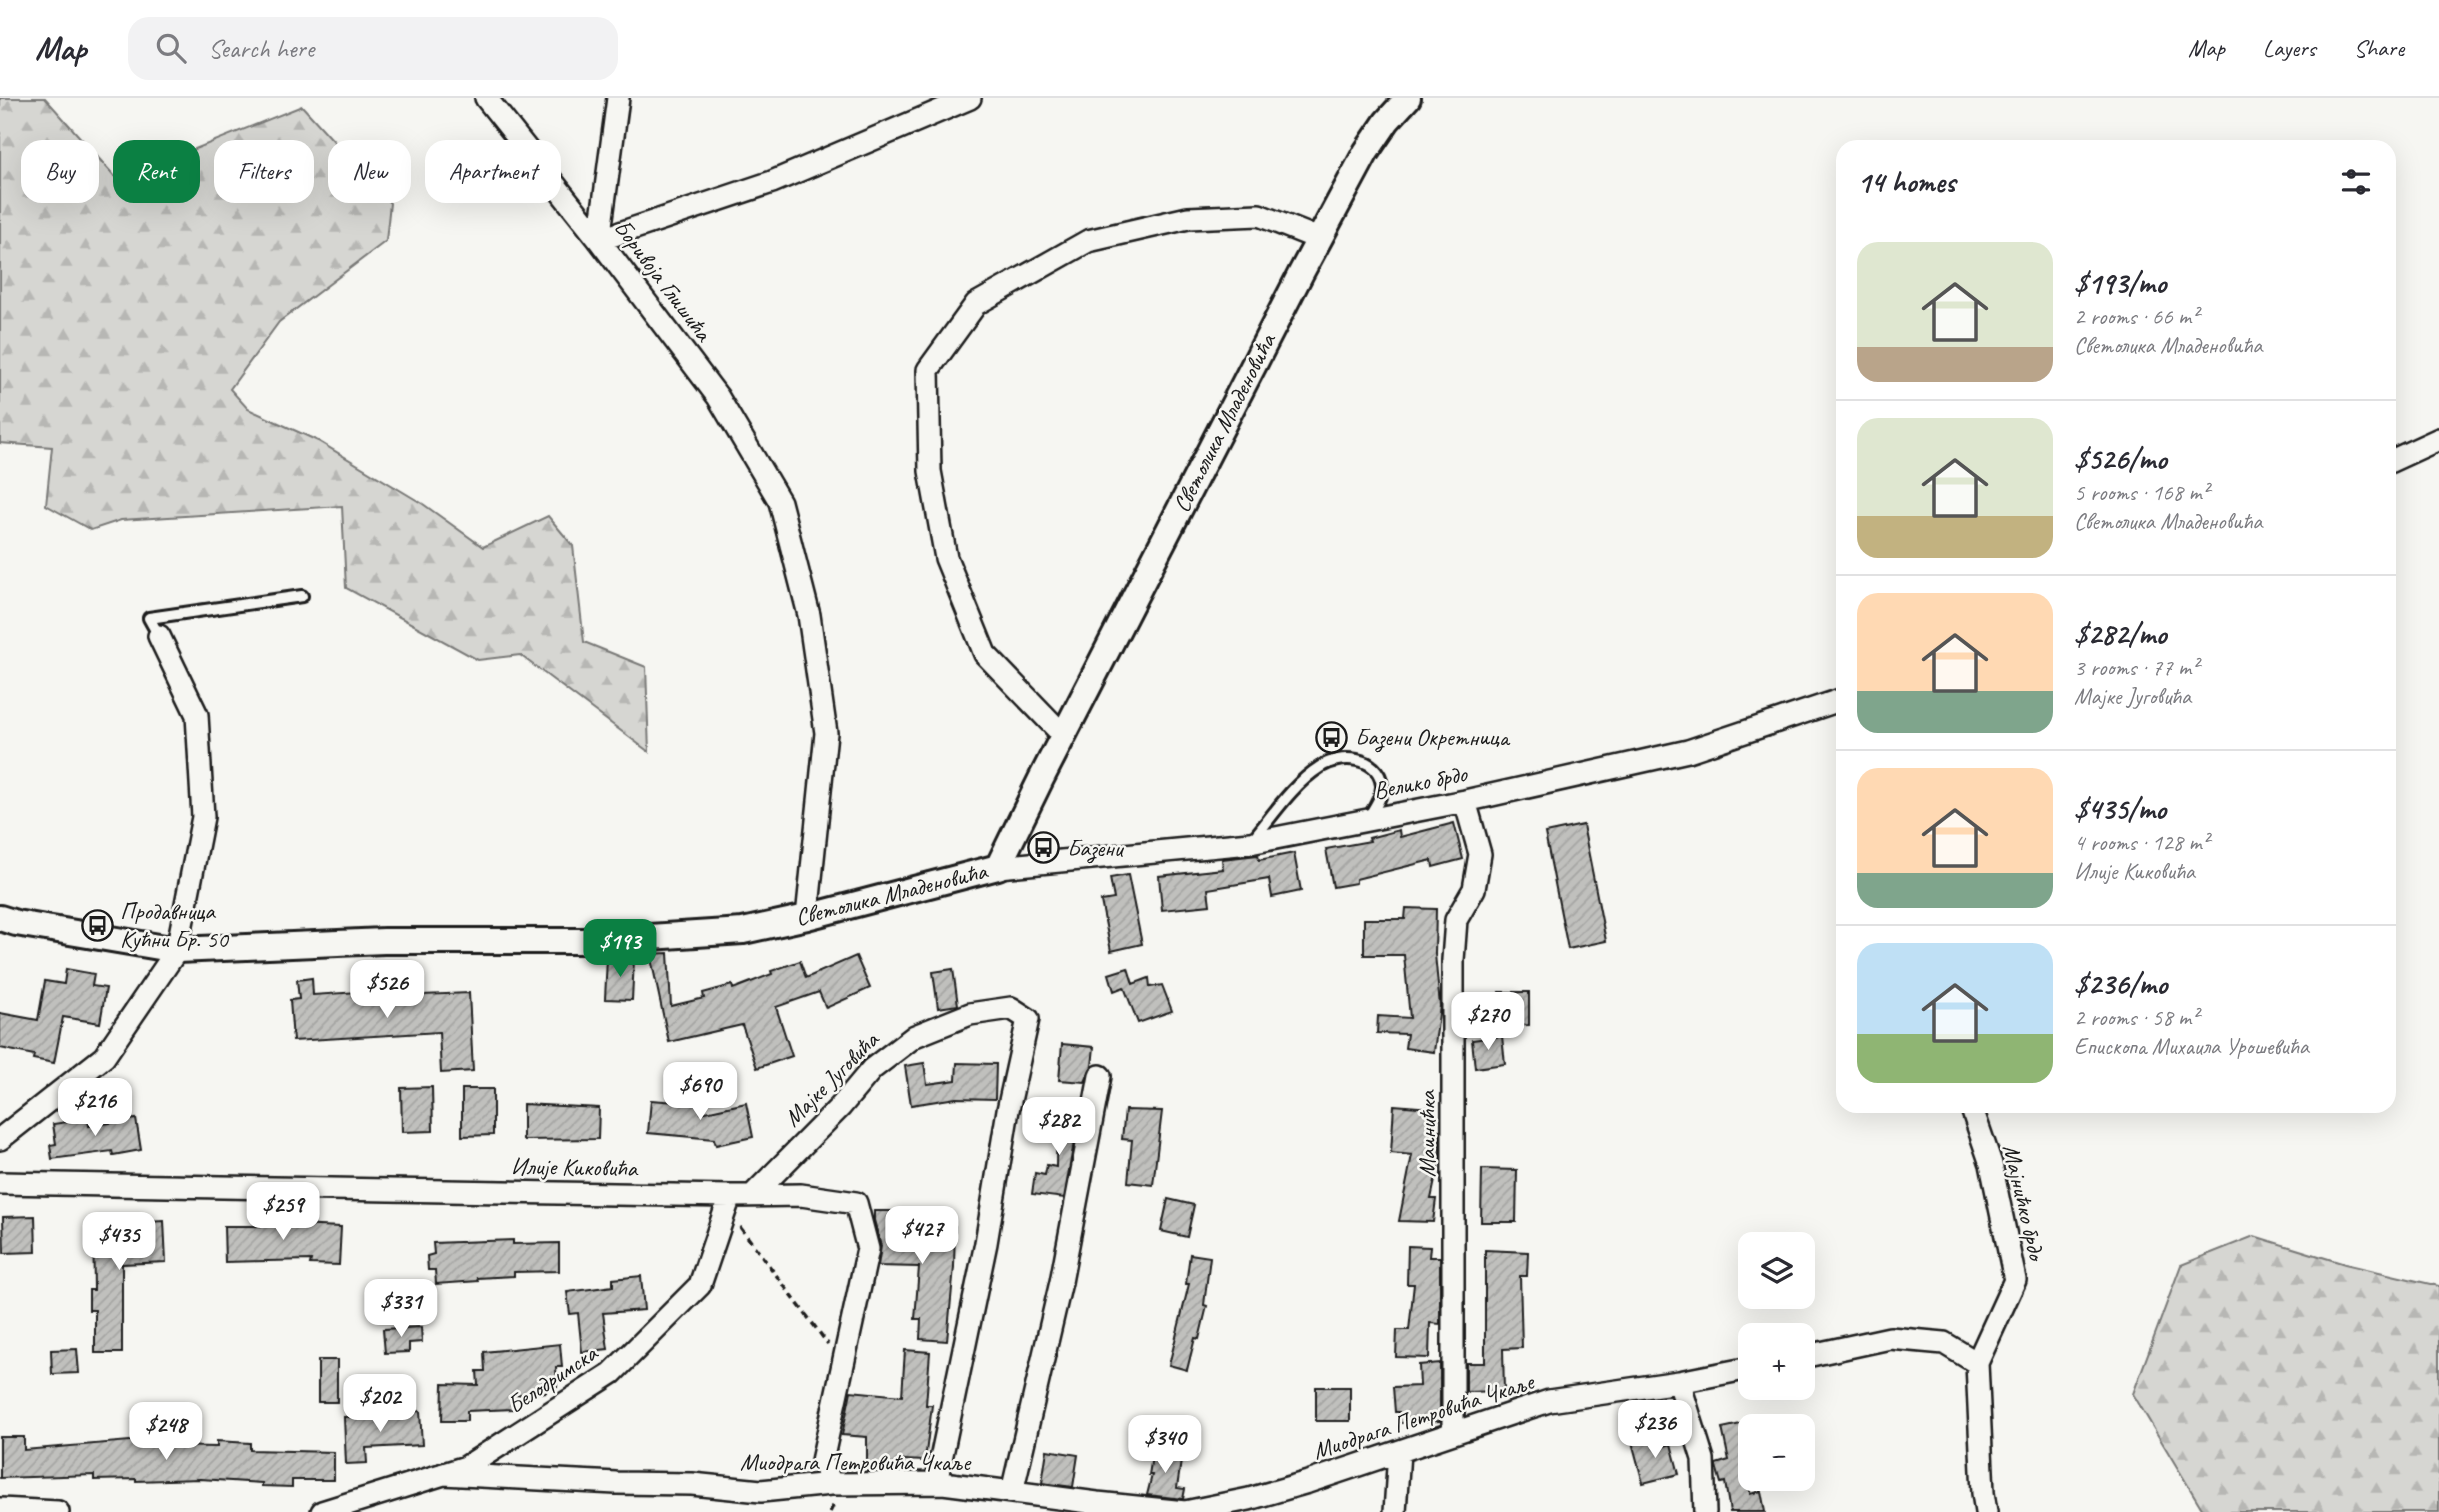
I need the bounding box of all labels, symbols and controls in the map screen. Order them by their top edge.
search box [128,17,618,80]
text: Map [35,27,86,69]
icon: search [152,29,190,67]
text: Search here [208,32,314,65]
text: Map [2188,33,2225,63]
text: Layers [2263,33,2316,63]
text: Share [2354,33,2404,63]
chip: Buy [21,140,99,203]
chip: Rent [113,140,200,203]
chip: Filters [214,140,314,203]
chip: New [328,140,411,203]
chip: Apartment [425,140,561,203]
text: 14 homes [1857,163,1955,201]
icon: filters [2337,163,2375,201]
street label: Боривоја Глишића [608,213,719,348]
text: $193/mo [2074,264,2166,302]
icon: home [1913,270,1997,354]
text: 2 rooms · 66 m² [2074,302,2198,331]
street label: Светолика Младеновића [1166,327,1283,517]
text: Светолика Младеновића [2074,331,2262,360]
text: $526/mo [2074,440,2167,478]
icon: home [1913,446,1997,530]
text: 5 rooms · 168 m² [2074,478,2209,507]
text: Светолика Младеновића [2074,507,2262,536]
text: $282/mo [2074,615,2166,653]
icon: home [1913,621,1997,705]
text: 3 rooms · 77 m² [2074,653,2198,682]
text: Мајке Југовића [2074,682,2191,711]
bus stop icon: Базени Окретница [1315,720,1349,754]
place label: Базени Окретница [1355,722,1511,753]
street label: Велико брдо [1371,758,1471,806]
text: $435/mo [2074,790,2166,828]
icon: home [1913,796,1997,880]
text: 4 rooms · 128 m² [2074,828,2209,857]
bus stop icon: Базени [1027,831,1061,865]
place label: Базени [1067,833,1125,864]
street label: Светолика Младеновића [792,855,991,932]
text: Илије Киковића [2074,857,2195,886]
place label: Продавница Кућни Бр. 50 [120,896,230,954]
bus stop icon: Продавница Кућни Бр. 50 [80,908,114,942]
pin: $193 [579,920,661,979]
text: $193 [599,927,641,956]
pin: $526 [346,960,428,1020]
text: $236/mo [2074,965,2167,1003]
text: $526 [366,968,408,997]
icon: home [1913,971,1997,1055]
pin: $270 [1447,992,1529,1052]
text: $270 [1467,1000,1509,1029]
text: 2 rooms · 58 m² [2074,1003,2198,1032]
street label: Мајке Југовића [777,1024,886,1133]
text: Епископа Михаила Урошевића [2074,1032,2309,1061]
pin: $690 [659,1062,741,1122]
text: $690 [679,1070,721,1099]
pin: $216 [54,1079,136,1138]
text: $216 [74,1086,116,1115]
street label: Маинићка [1412,1089,1442,1177]
pin: $282 [1018,1098,1100,1157]
text: $282 [1038,1105,1080,1134]
street label: Мајнићко брдо [1996,1141,2052,1265]
street label: Илије Киковића [511,1151,639,1183]
pin: $259 [242,1182,324,1242]
text: $259 [263,1190,303,1219]
pin: $427 [881,1206,963,1266]
pin: $435 [78,1212,160,1272]
text: $427 [901,1214,943,1243]
text: $435 [98,1220,140,1249]
map controls [1738,1232,1815,1491]
button: layers [1738,1232,1815,1309]
pin: $331 [360,1280,442,1339]
text: $331 [380,1287,422,1316]
button: + [1738,1323,1815,1400]
street label: Белодримска [501,1337,604,1420]
street label: Миодрага Петровића Чкаље [1309,1365,1539,1466]
pin: $202 [339,1374,421,1434]
text: $202 [359,1382,401,1411]
pin: $236 [1614,1400,1696,1460]
pin: $248 [125,1402,207,1462]
text: $236 [1634,1408,1676,1437]
text: $248 [145,1410,187,1439]
button: − [1738,1414,1815,1491]
pin: $340 [1124,1416,1206,1475]
text: $340 [1144,1423,1186,1452]
street label: Миодрага Петровића Чкаље [740,1447,972,1477]

